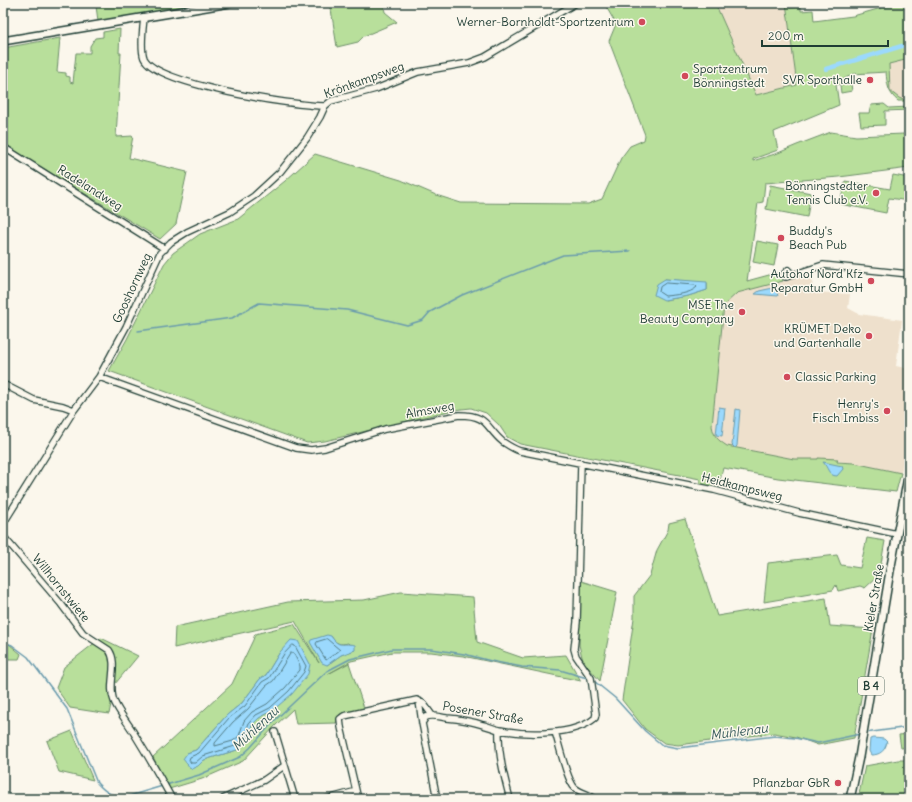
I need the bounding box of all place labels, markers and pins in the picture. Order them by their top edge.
place label: Werner-Bornholdt-Sportzentrum [456,14,634,29]
marker: Werner-Bornholdt-Sportzentrum [637,17,647,27]
place label: Sportzentrum Bönningstedt [693,61,768,90]
marker: Sportzentrum Bönningstedt [680,71,690,81]
place label: SVR Sporthalle [783,72,862,87]
marker: SVR Sporthalle [865,75,875,85]
place label: Bönningstedter Tennis Club e.V. [785,178,868,207]
marker: Bönningstedter Tennis Club e.V. [871,188,881,198]
place label: Buddy's Beach Pub [789,223,847,252]
marker: Buddy's Beach Pub [776,233,786,243]
place label: Autohof Nord Kfz Reparatur GmbH [771,266,863,295]
marker: Autohof Nord Kfz Reparatur GmbH [866,276,876,286]
place label: MSE The Beauty Company [640,297,734,326]
marker: MSE The Beauty Company [737,307,747,317]
place label: KRÜMET Deko und Gartenhalle [774,321,861,350]
marker: KRÜMET Deko und Gartenhalle [864,331,874,341]
place label: Classic Parking [795,369,876,384]
marker: Classic Parking [782,372,792,382]
place label: Henry's Fisch Imbiss [812,396,879,425]
marker: Henry's Fisch Imbiss [882,406,892,416]
place label: Pflanzbar GbR [753,775,830,790]
marker: Pflanzbar GbR [833,778,843,788]

